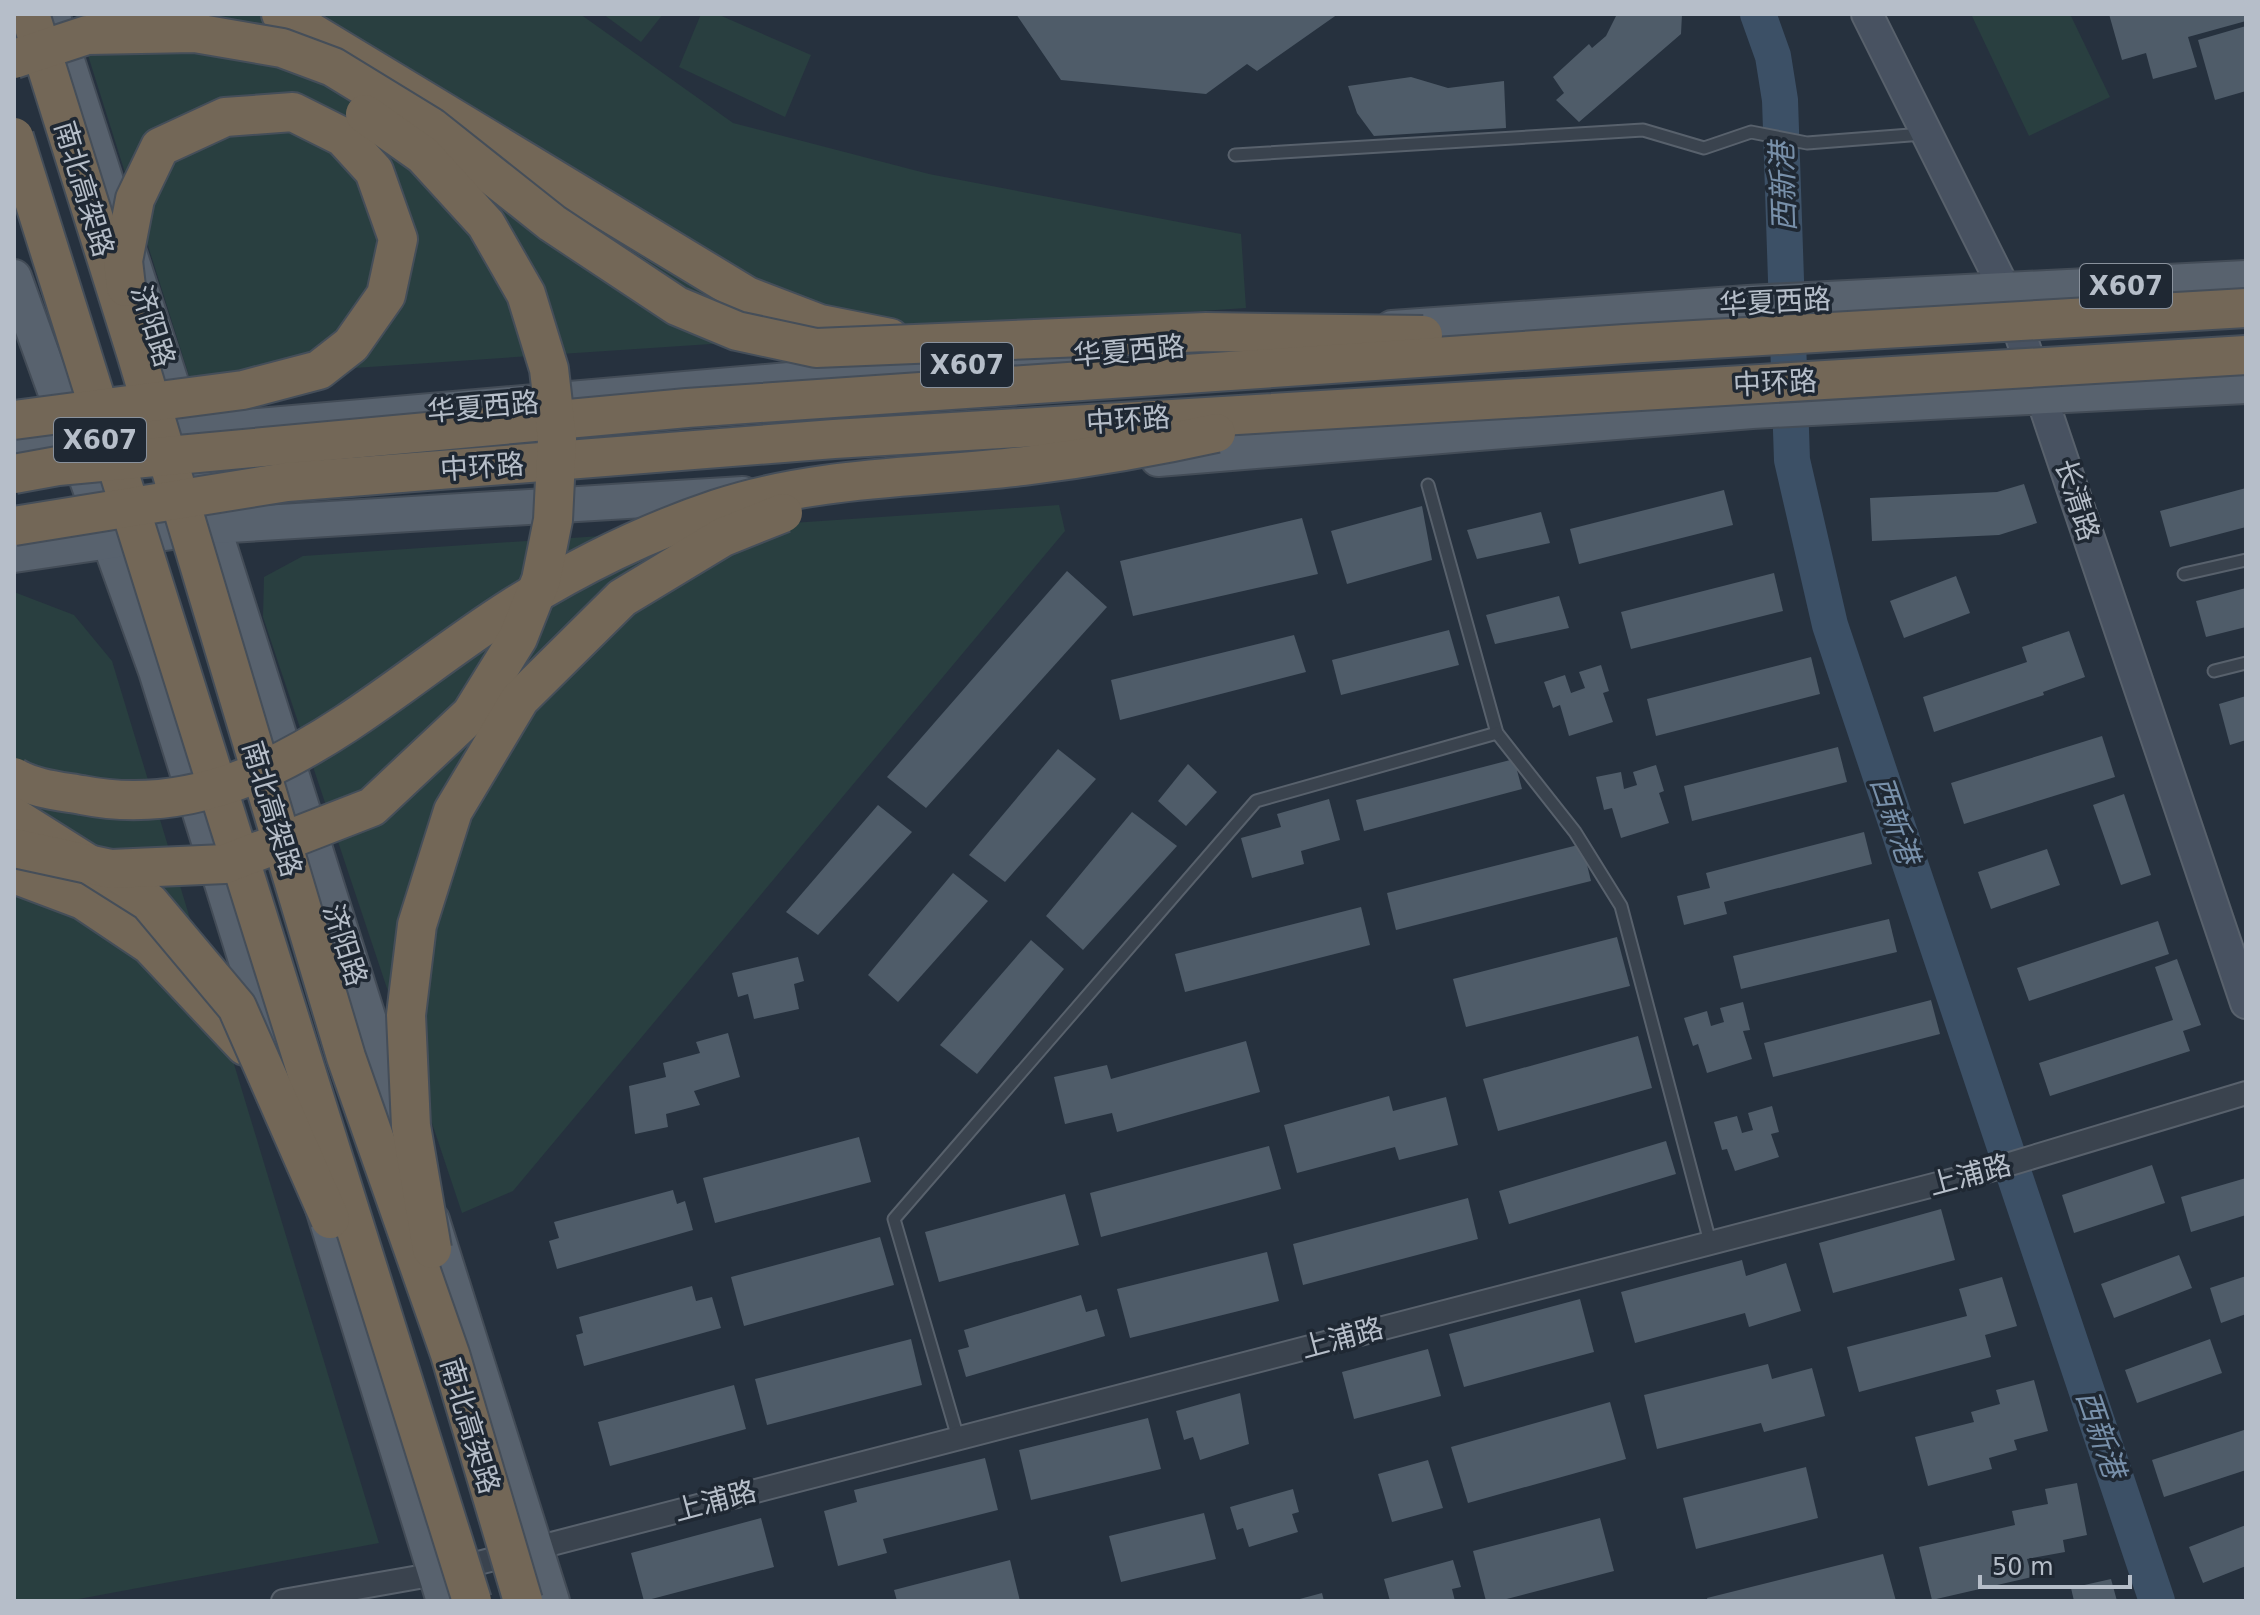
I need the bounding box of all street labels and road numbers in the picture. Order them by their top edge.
street label: 南北高架路 [48,117,120,261]
road number: X607 [2080,264,2172,308]
street label: 济阳路 [124,281,182,371]
street label: 华夏西路 [1718,283,1832,321]
street label: 华夏西路 [1072,330,1186,372]
road number: X607 [921,343,1013,387]
street label: 中环路 [1732,364,1818,402]
street label: 华夏西路 [426,386,540,428]
street label: 中环路 [1085,401,1171,439]
road number: X607 [54,418,146,462]
street label: 中环路 [439,448,525,486]
street label: 长清路 [2048,455,2106,545]
street label: 南北高架路 [236,737,308,881]
street label: 济阳路 [316,900,374,990]
street label: 上浦路 [1925,1148,2015,1202]
street label: 上浦路 [1297,1311,1387,1365]
street label: 南北高架路 [434,1354,506,1498]
street label: 上浦路 [670,1474,760,1528]

